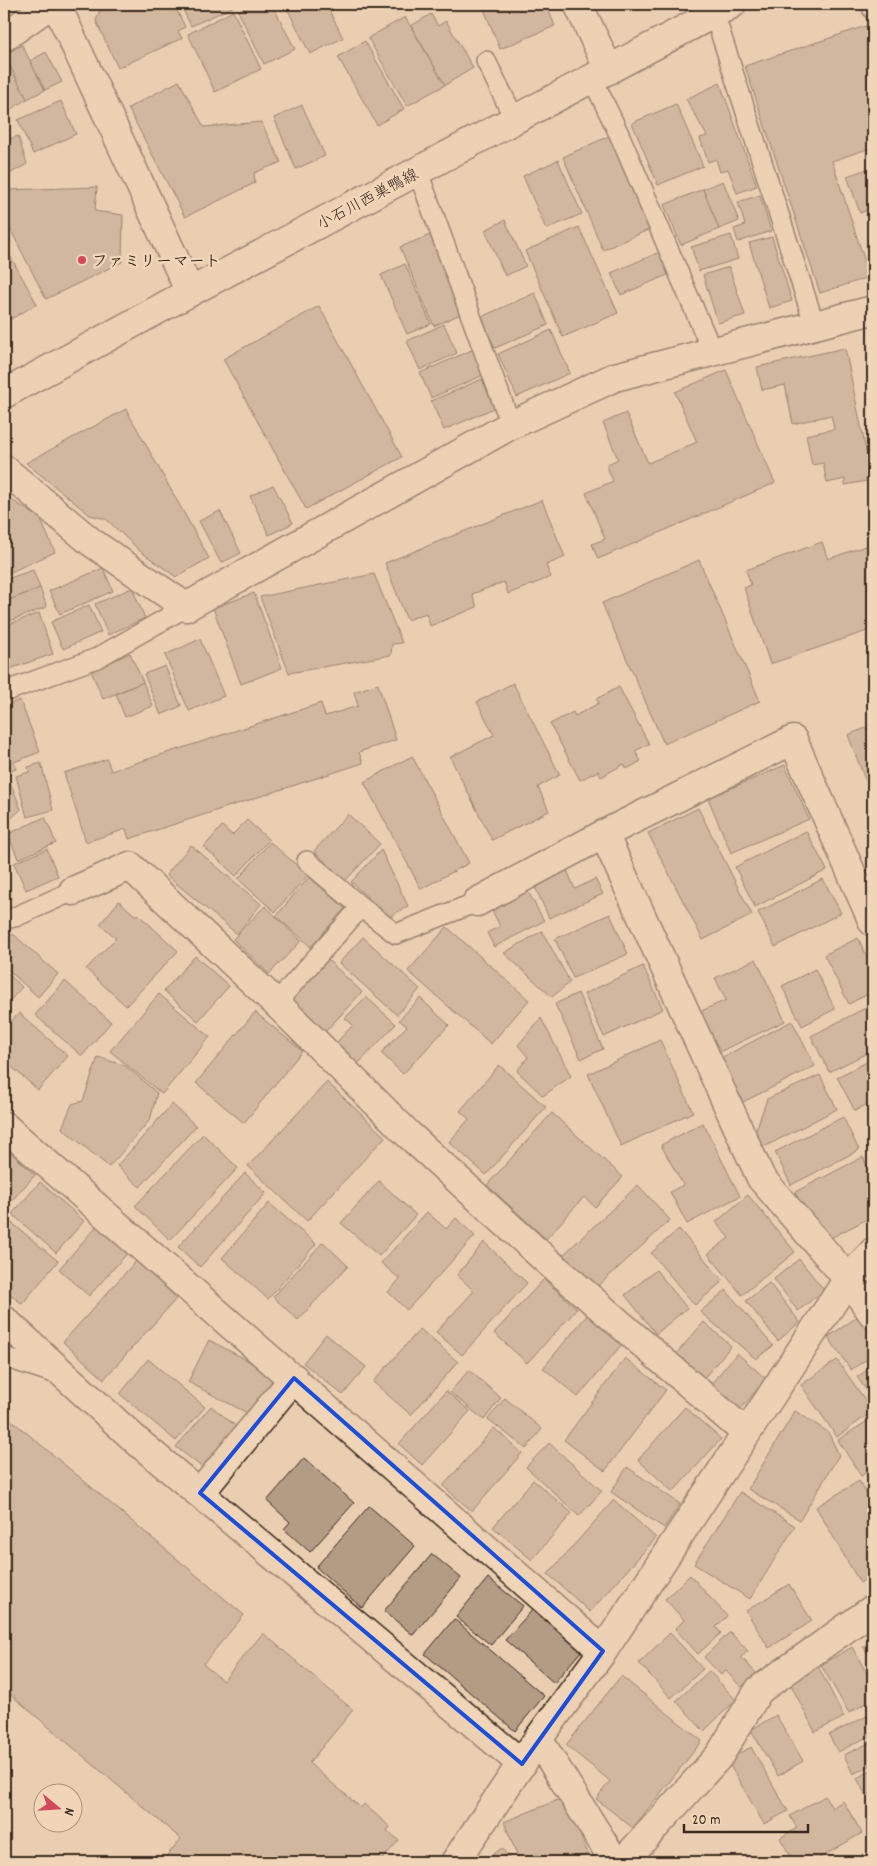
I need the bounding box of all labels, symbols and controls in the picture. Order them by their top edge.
street label: 小石川西巣鴨線 [313,164,423,237]
place label: ファミリーマート [92,251,221,274]
marker: ファミリーマート [76,254,88,266]
north arrow [32,1784,82,1834]
scale bar [684,1801,808,1833]
text: N [58,1805,79,1818]
text: 20 m [692,1810,720,1832]

